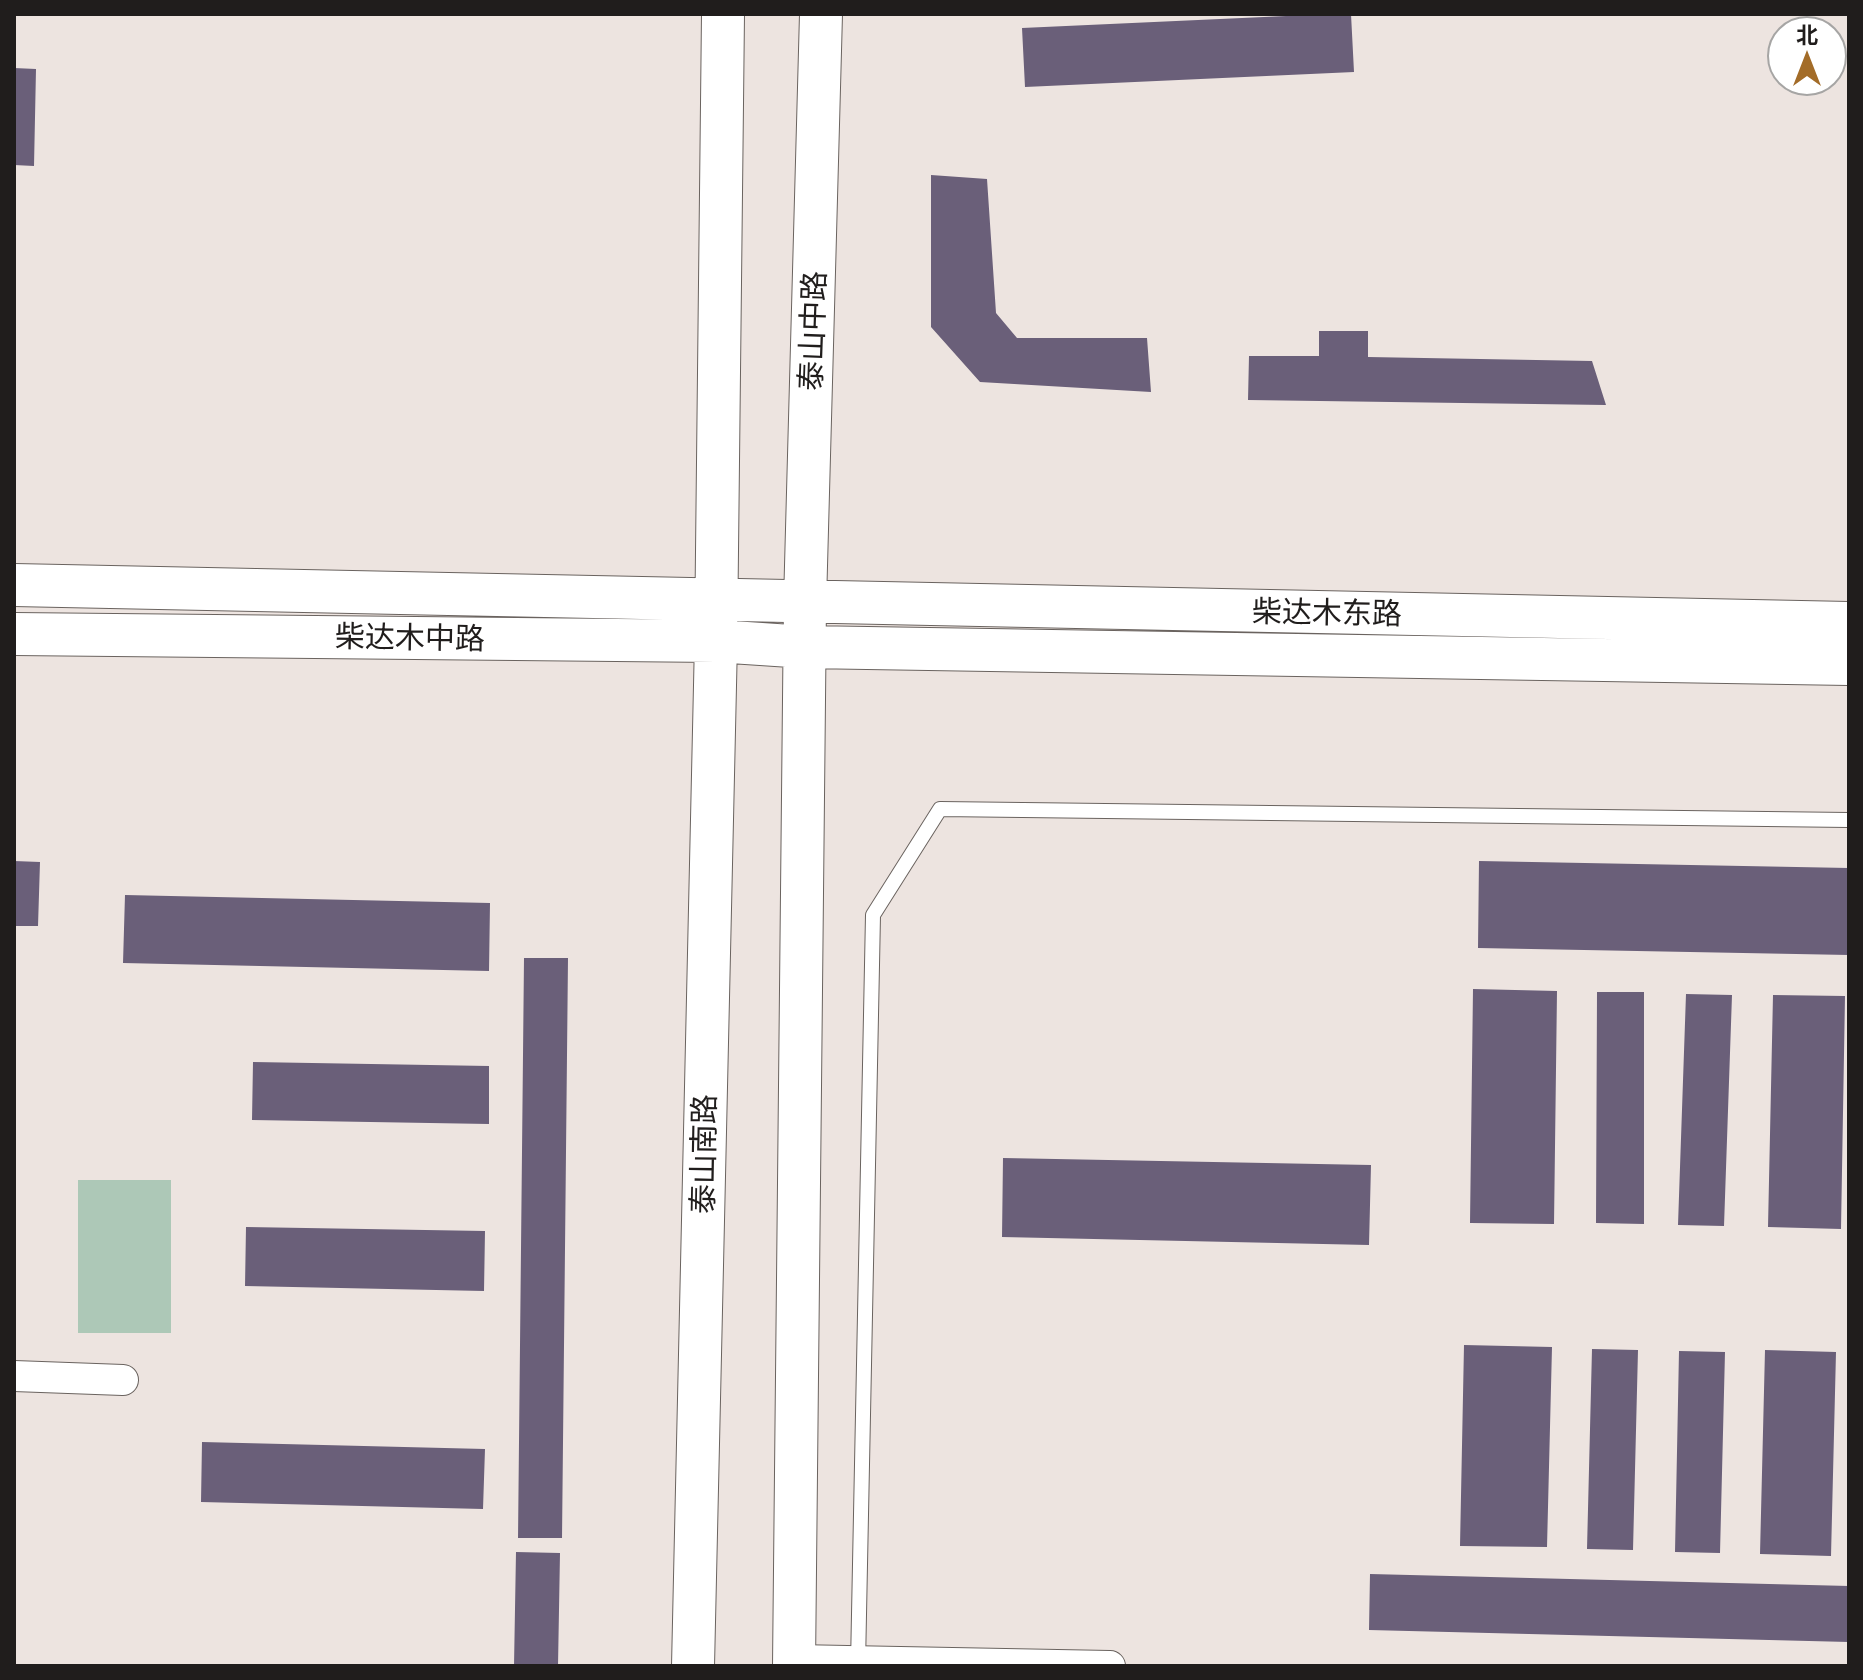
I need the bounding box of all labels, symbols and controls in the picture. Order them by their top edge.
north arrow [1767,16,1847,96]
text: 北 [1796,21,1818,47]
street label: 泰山中路 [793,270,833,392]
street label: 柴达木东路 [1252,594,1402,632]
street label: 柴达木中路 [335,619,485,657]
street label: 泰山南路 [685,1094,723,1214]

